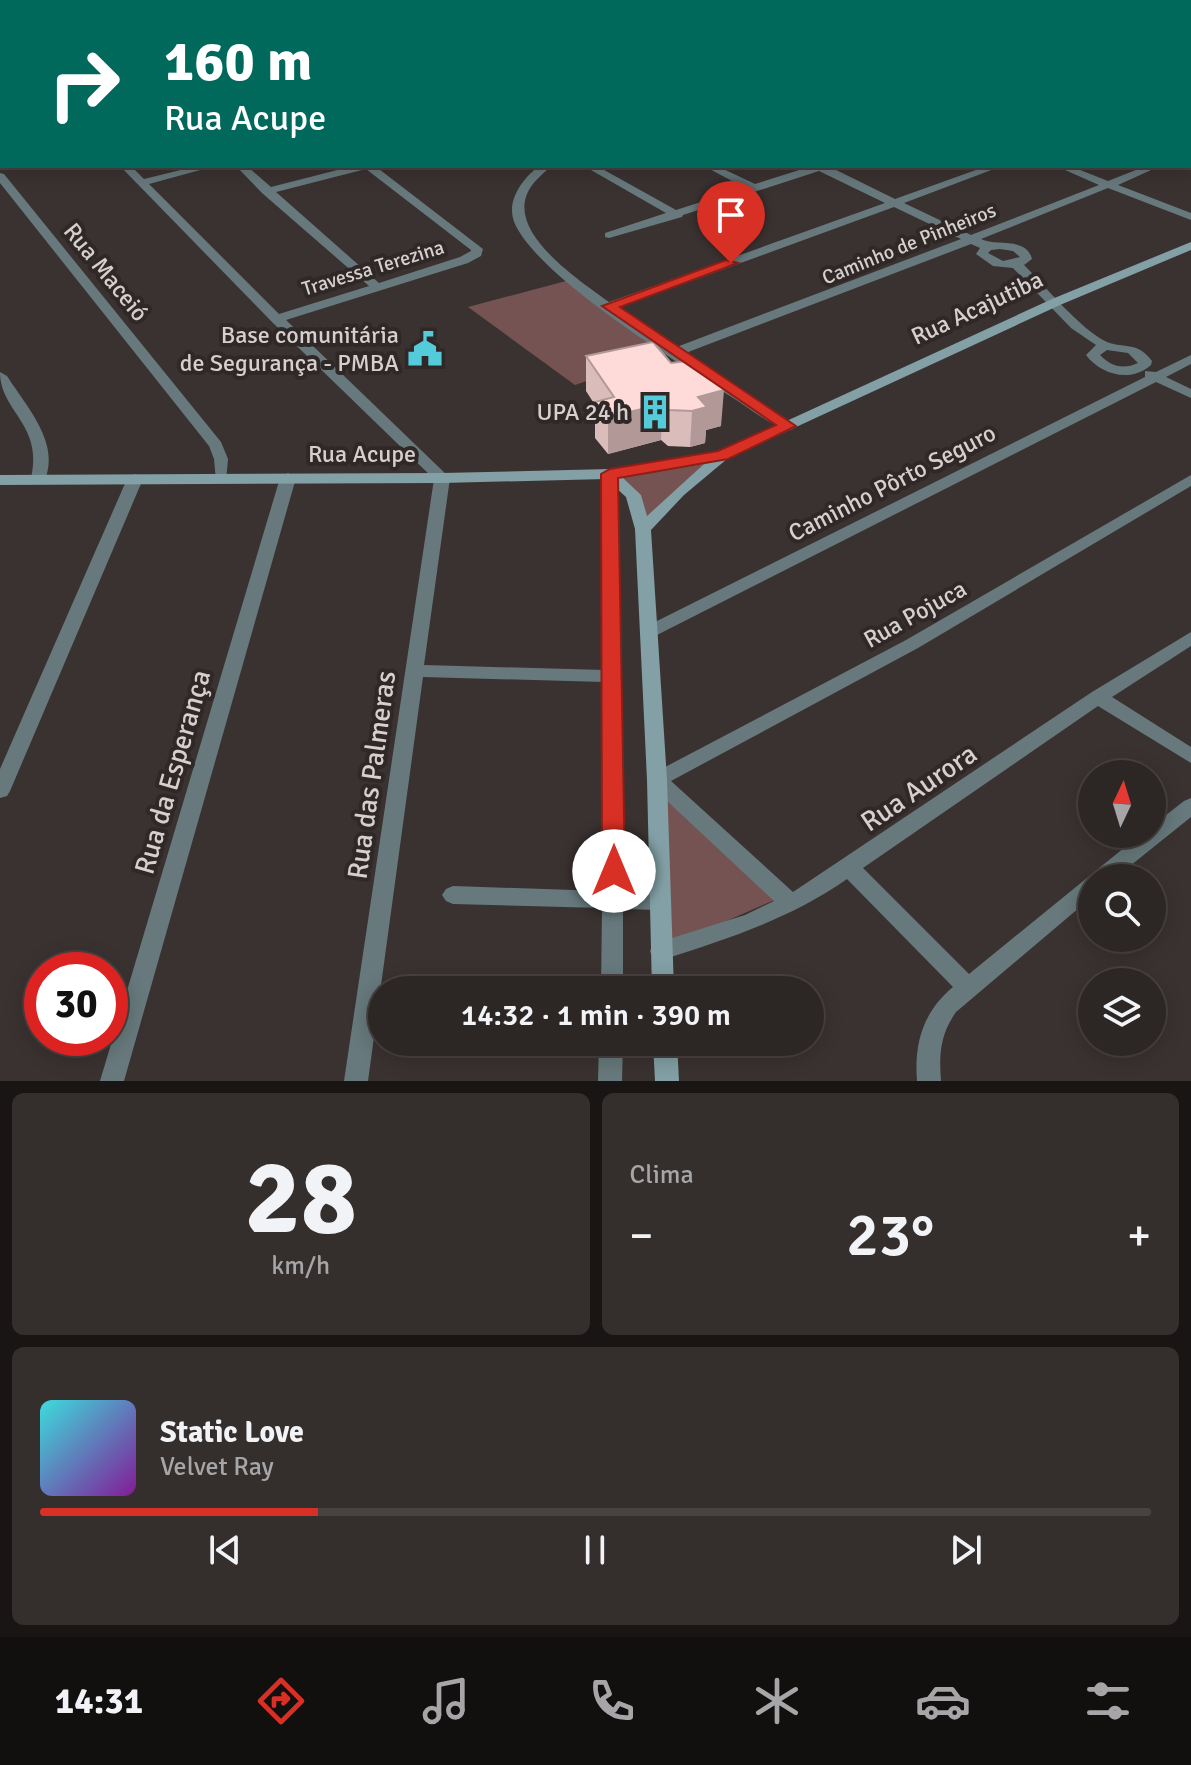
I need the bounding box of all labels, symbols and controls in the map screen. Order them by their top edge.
text: 160 m [164,27,312,96]
icon: right [32,32,136,136]
text: Rua Acupe [164,96,326,141]
pin [697,181,765,263]
icon: arrive [709,193,753,237]
street label: Caminho de Pinheiros [818,198,1000,290]
street label: Rua Maceió [57,217,155,327]
street label: Travessa Terezina [299,235,447,301]
street label: Rua Acajutiba [906,264,1048,352]
place label: Base comunitária de Segurança - PMBA [180,320,399,378]
public building icon: Base comunitária de Segurança - PMBA [406,330,444,368]
building icon: UPA 24 h [636,393,674,431]
place label: UPA 24 h [537,397,629,427]
street label: Caminho Pôrto Seguro [783,418,1001,548]
street label: Rua Acupe [308,439,416,469]
street label: Rua Pojuca [858,573,972,655]
street label: Rua da Esperança [128,666,218,878]
street label: Rua das Palmeras [341,669,403,881]
street label: Rua Aurora [855,737,983,839]
north arrow [1078,760,1166,848]
map controls [1078,760,1166,1056]
position arrow [572,829,656,913]
button: search [1078,864,1166,952]
speed limit sign: 30 [24,952,128,1056]
button: layers [1078,968,1166,1056]
text: 14:32 · 1 min · 390 m [461,997,731,1034]
text: 28 [245,1134,357,1262]
text: Clima [630,1159,694,1191]
text: 23° [846,1199,934,1273]
text: − [630,1209,653,1263]
text: + [1127,1209,1151,1263]
text: km/h [271,1250,330,1282]
text: Static Love [160,1414,304,1451]
text: Velvet Ray [160,1451,274,1483]
icon: previous [203,1528,247,1572]
icon: pause [573,1528,617,1572]
icon: next [944,1528,988,1572]
icon: directions [253,1673,309,1729]
icon: music [418,1673,474,1729]
icon: phone [584,1673,640,1729]
icon: climate [749,1673,805,1729]
icon: car [915,1673,971,1729]
icon: filters [1080,1673,1136,1729]
text: 14:31 [55,1679,143,1724]

